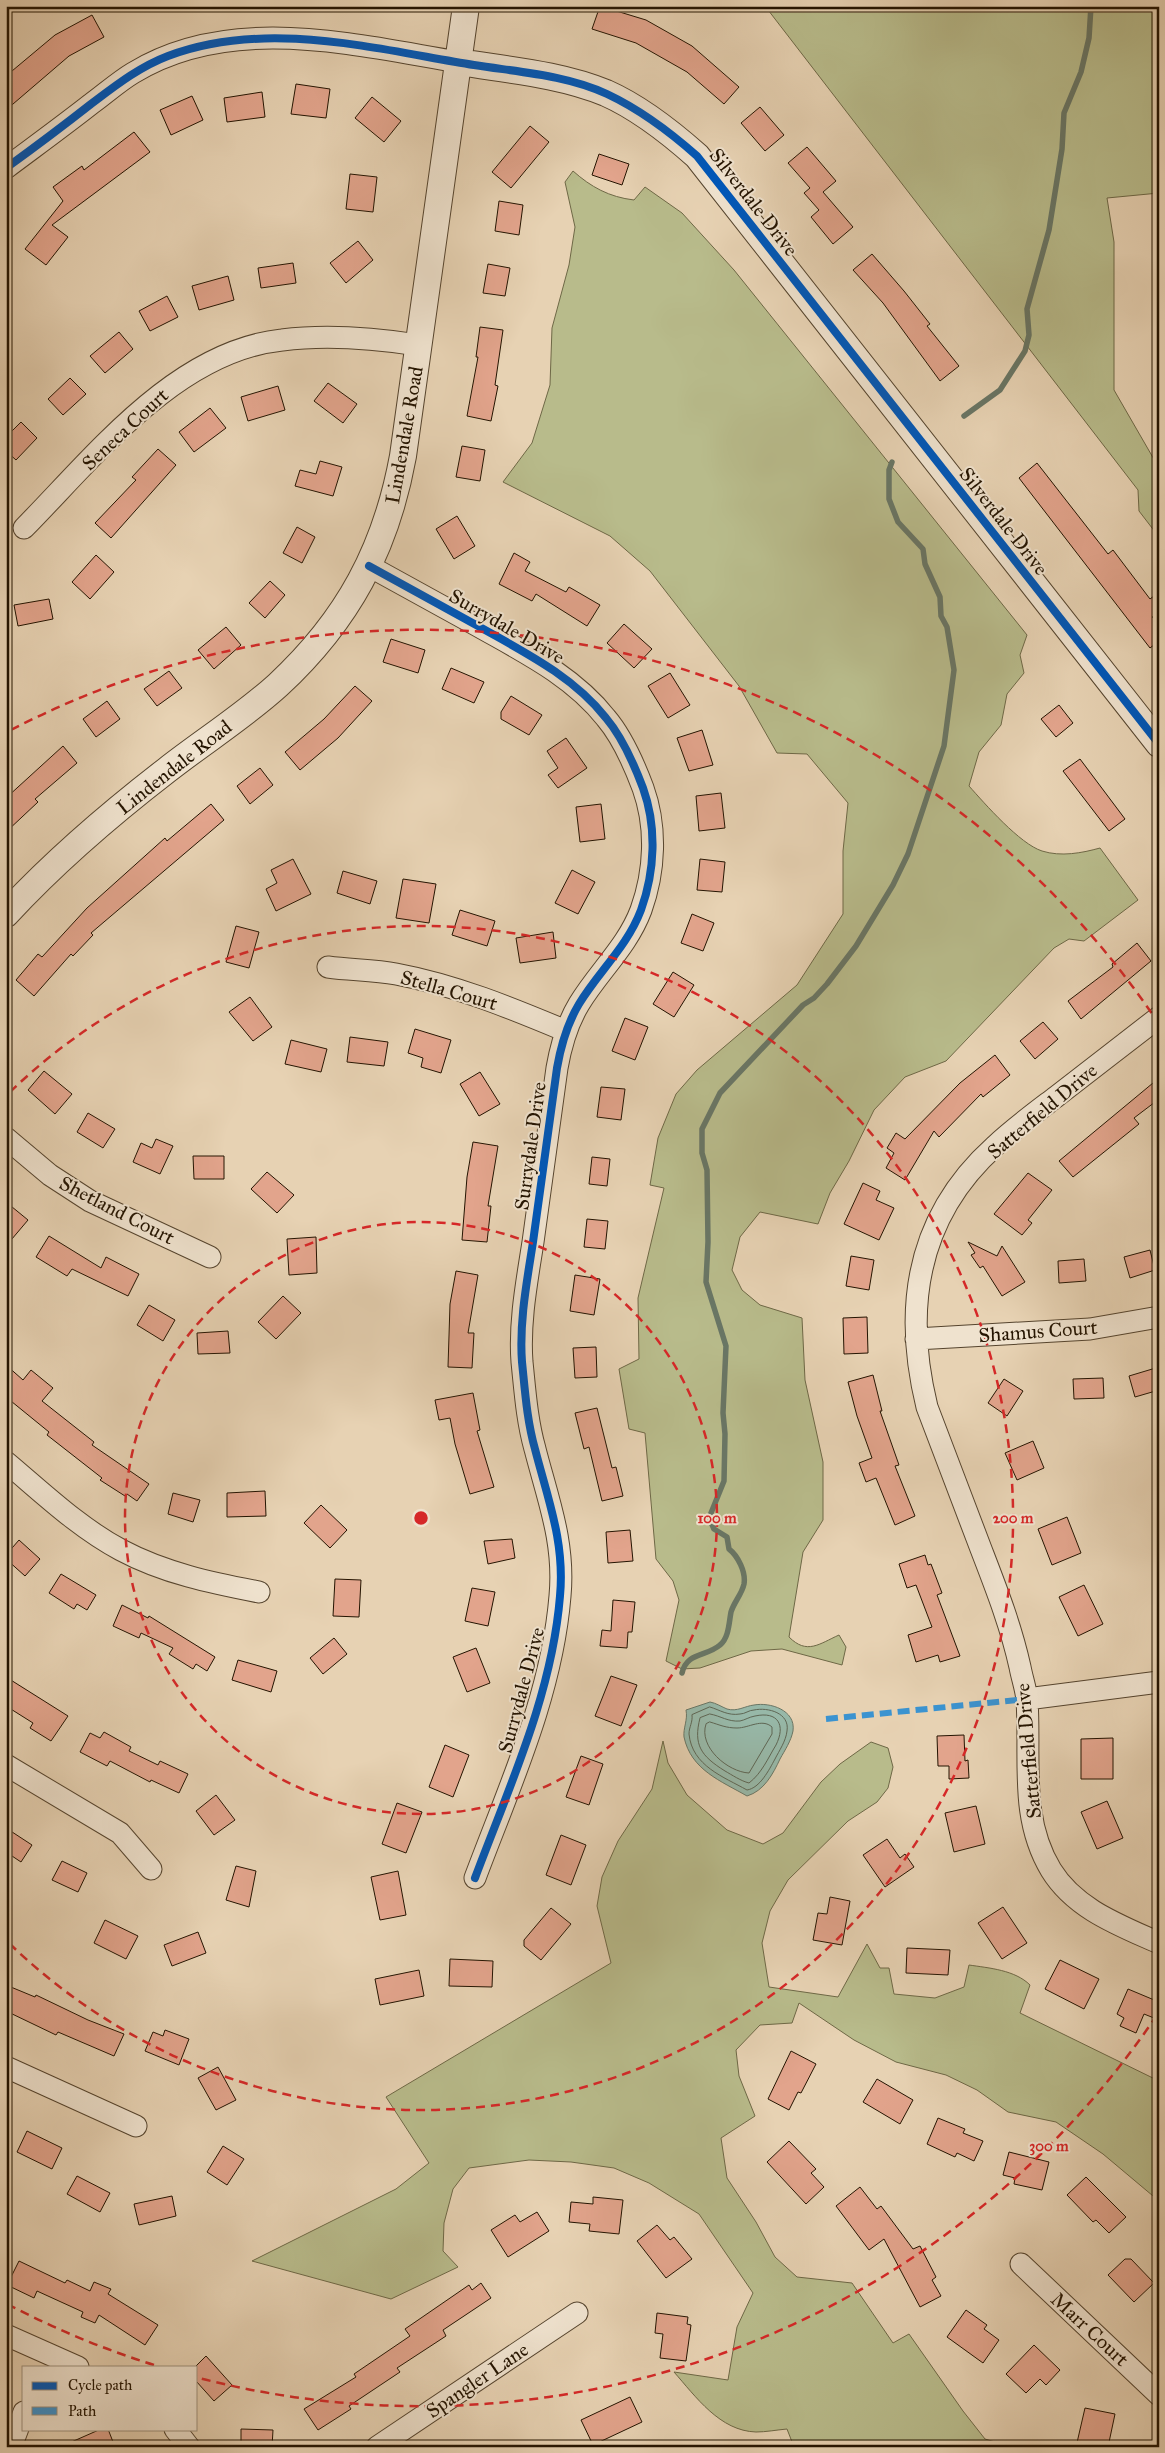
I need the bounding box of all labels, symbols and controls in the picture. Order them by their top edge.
street label: Silverdale Drive [705,143,803,261]
street label: Lindendale Road [380,364,428,506]
street label: Seneca Court [77,383,173,475]
street label: Silverdale Drive [955,462,1053,580]
street label: Surrydale Drive [445,583,569,669]
street label: Lindendale Road [112,715,236,819]
street label: Stella Court [398,965,500,1015]
street label: Satterfield Drive [982,1058,1102,1164]
street label: Surrydale Drive [509,1080,551,1212]
street label: Shetland Court [55,1171,179,1249]
street label: Shamus Court [978,1315,1098,1347]
centre of rings [412,1509,430,1527]
text: 100 m [697,1509,737,1527]
text: 200 m [993,1509,1034,1527]
street label: Surrydale Drive [493,1625,549,1755]
street label: Satterfield Drive [1010,1682,1046,1820]
text: 300 m [1029,2137,1069,2156]
street label: Marr Court [1046,2287,1134,2371]
street label: Spangler Lane [421,2337,533,2424]
legend [22,2366,198,2430]
text: Cycle path [68,2376,133,2394]
text: Path [68,2402,97,2420]

